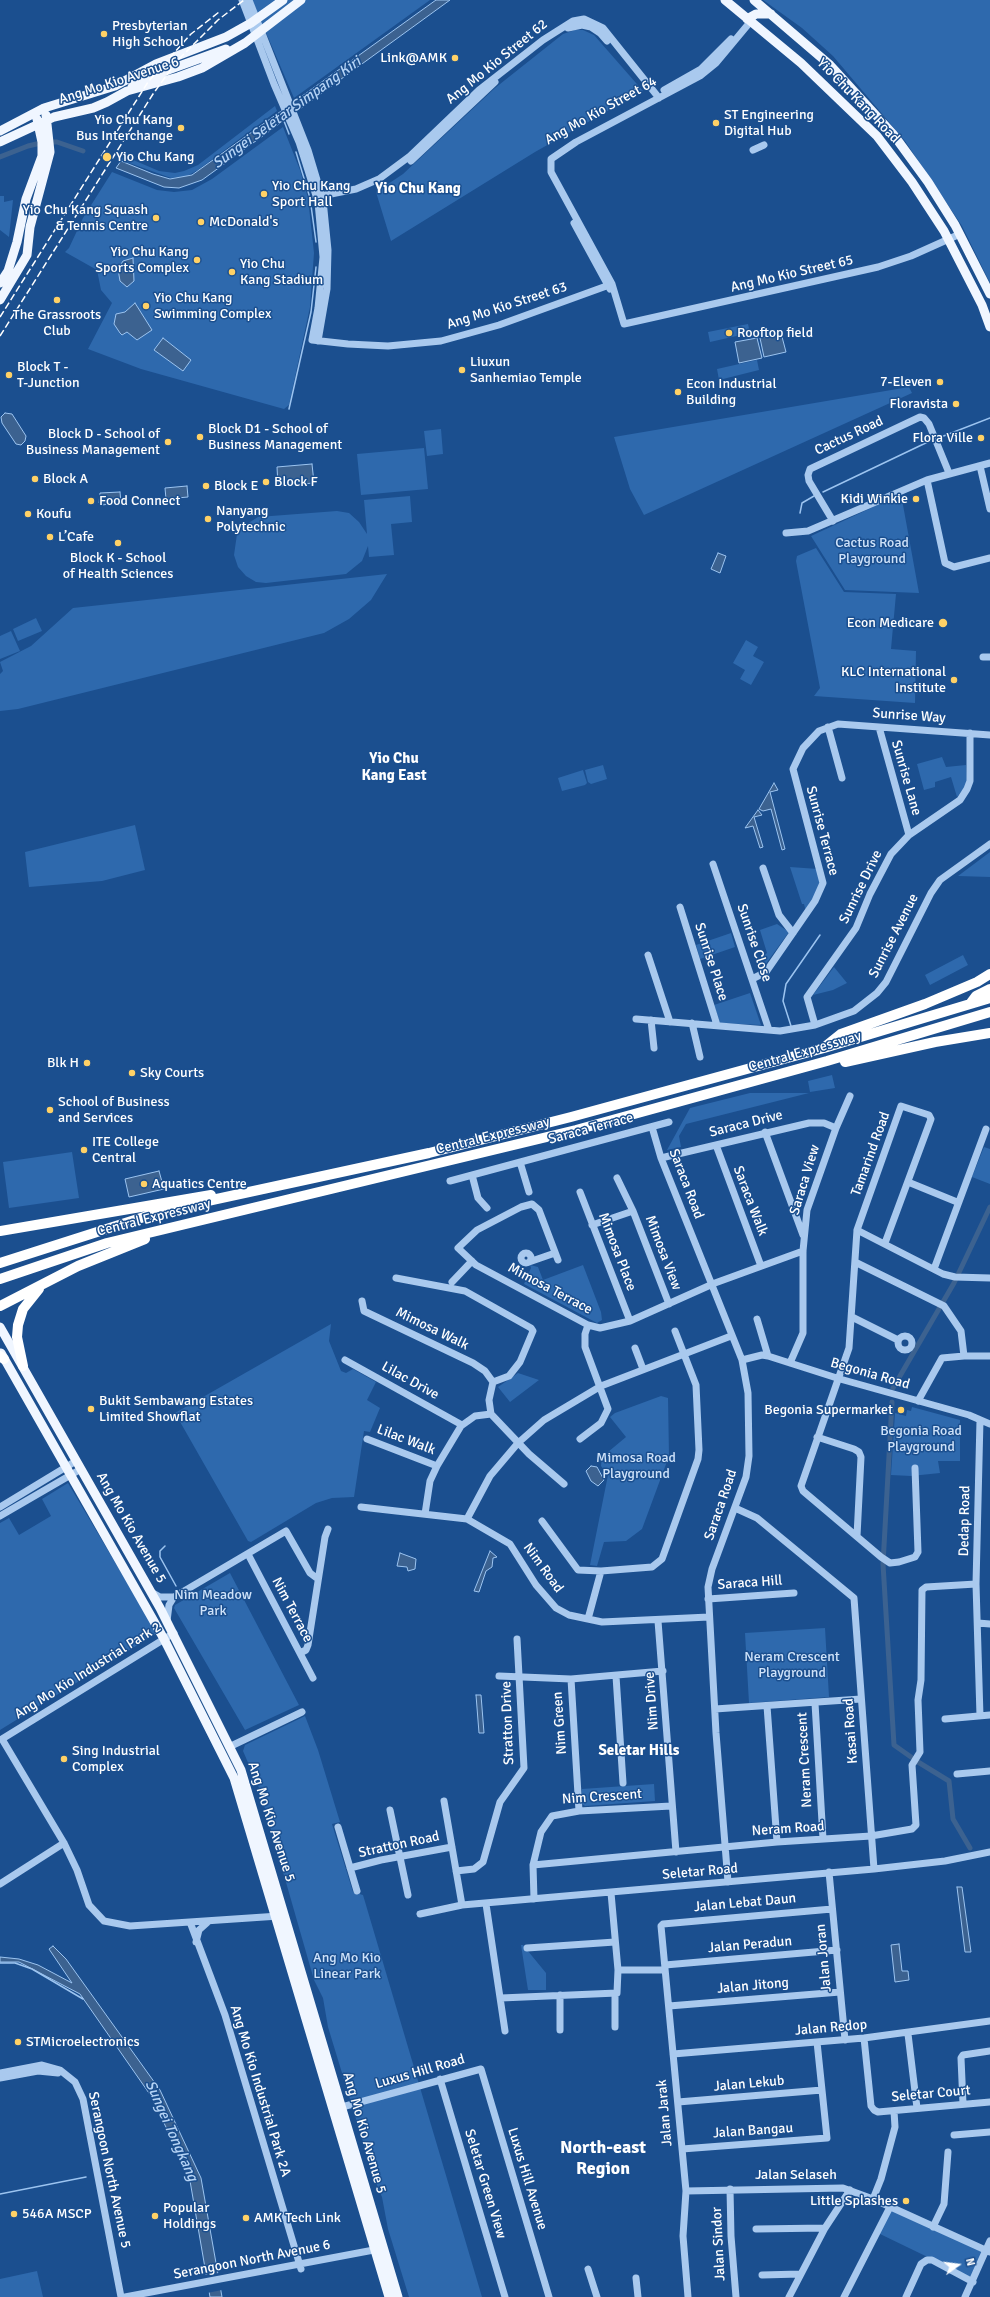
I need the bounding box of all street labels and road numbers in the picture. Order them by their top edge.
street label: Ang Mo Kio Street 62 [443,16,551,108]
street label: Ang Mo Kio Avenue 6 [57,54,181,108]
street label: Yio Chu Kang Road [813,55,903,147]
street label: Ang Mo Kio Street 64 [542,73,660,149]
street label: Ang Mo Kio Street 65 [729,252,855,296]
street label: Ang Mo Kio Street 63 [445,279,569,333]
street label: Cactus Road [812,413,886,459]
street label: Sunrise Way [872,705,946,727]
street label: Sunrise Lane [887,738,925,818]
street label: Sunrise Terrace [802,784,842,878]
street label: Sunrise Drive [836,847,886,927]
street label: Sunrise Avenue [866,891,922,981]
street label: Sunrise Close [733,902,775,984]
street label: Sunrise Place [690,921,732,1003]
street label: Central Expressway [747,1028,863,1076]
street label: Saraca Drive [708,1107,784,1141]
street label: Saraca Terrace [547,1110,635,1148]
street label: Tamarind Road [848,1110,894,1198]
street label: Central Expressway [434,1114,552,1158]
street label: Saraca View [786,1143,824,1217]
street label: Saraca Road [665,1147,707,1221]
street label: Saraca Walk [729,1164,771,1238]
street label: Central Expressway [95,1196,213,1240]
street label: Mimosa Place [594,1210,640,1294]
street label: Mimosa View [641,1213,685,1293]
street label: Mimosa Terrace [505,1260,595,1318]
street label: Mimosa Walk [393,1304,471,1354]
street label: Begonia Road [828,1355,912,1393]
street label: Lilac Drive [378,1358,442,1404]
street label: Lilac Walk [374,1421,438,1459]
street label: Saraca Road [701,1467,741,1543]
street label: Ang Mo Kio Avenue 5 [92,1470,170,1586]
street label: Dedap Road [956,1485,974,1557]
street label: Nim Road [519,1540,567,1596]
street label: Saraca Hill [717,1572,783,1594]
street label: Nim Terrace [268,1575,316,1645]
street label: Ang Mo Kio Industrial Park 2 [12,1619,164,1723]
street label: Nim Drive [642,1671,662,1731]
street label: Stratton Drive [498,1681,518,1765]
street label: Nim Green [549,1691,571,1755]
street label: Kasai Road [840,1698,862,1764]
street label: Neram Crescent [794,1712,816,1808]
street label: Ang Mo Kio Avenue 5 [244,1760,298,1884]
street label: Nim Crescent [561,1786,643,1808]
street label: Neram Road [751,1818,825,1840]
street label: Stratton Road [357,1828,441,1862]
street label: Seletar Road [661,1860,739,1884]
street label: Jalan Lebat Daun [693,1890,797,1916]
street label: Jalan Joran [813,1923,835,1993]
street label: Jalan Peradun [707,1933,793,1957]
street label: Jalan Jitong [716,1974,790,1998]
street label: Ang Mo Kio Industrial Park 2A [226,2003,294,2179]
street label: Jalan Redop [794,2016,868,2040]
street label: Luxus Hill Road [373,2051,467,2093]
street label: Ang Mo Kio Avenue 5 [339,2070,389,2196]
street label: Jalan Lekub [713,2073,785,2095]
street label: Jalan Jarak [654,2079,676,2147]
street label: Seletar Court [891,2082,971,2106]
street label: Serangoon North Avenue 5 [84,2090,134,2250]
street label: Jalan Bangau [712,2120,794,2142]
street label: Luxus Hill Avenue [503,2126,551,2232]
street label: Seletar Green View [460,2127,510,2241]
street label: Jalan Selaseh [755,2167,837,2183]
street label: Jalan Sindor [709,2207,729,2281]
street label: Serangoon North Avenue 6 [172,2237,332,2283]

